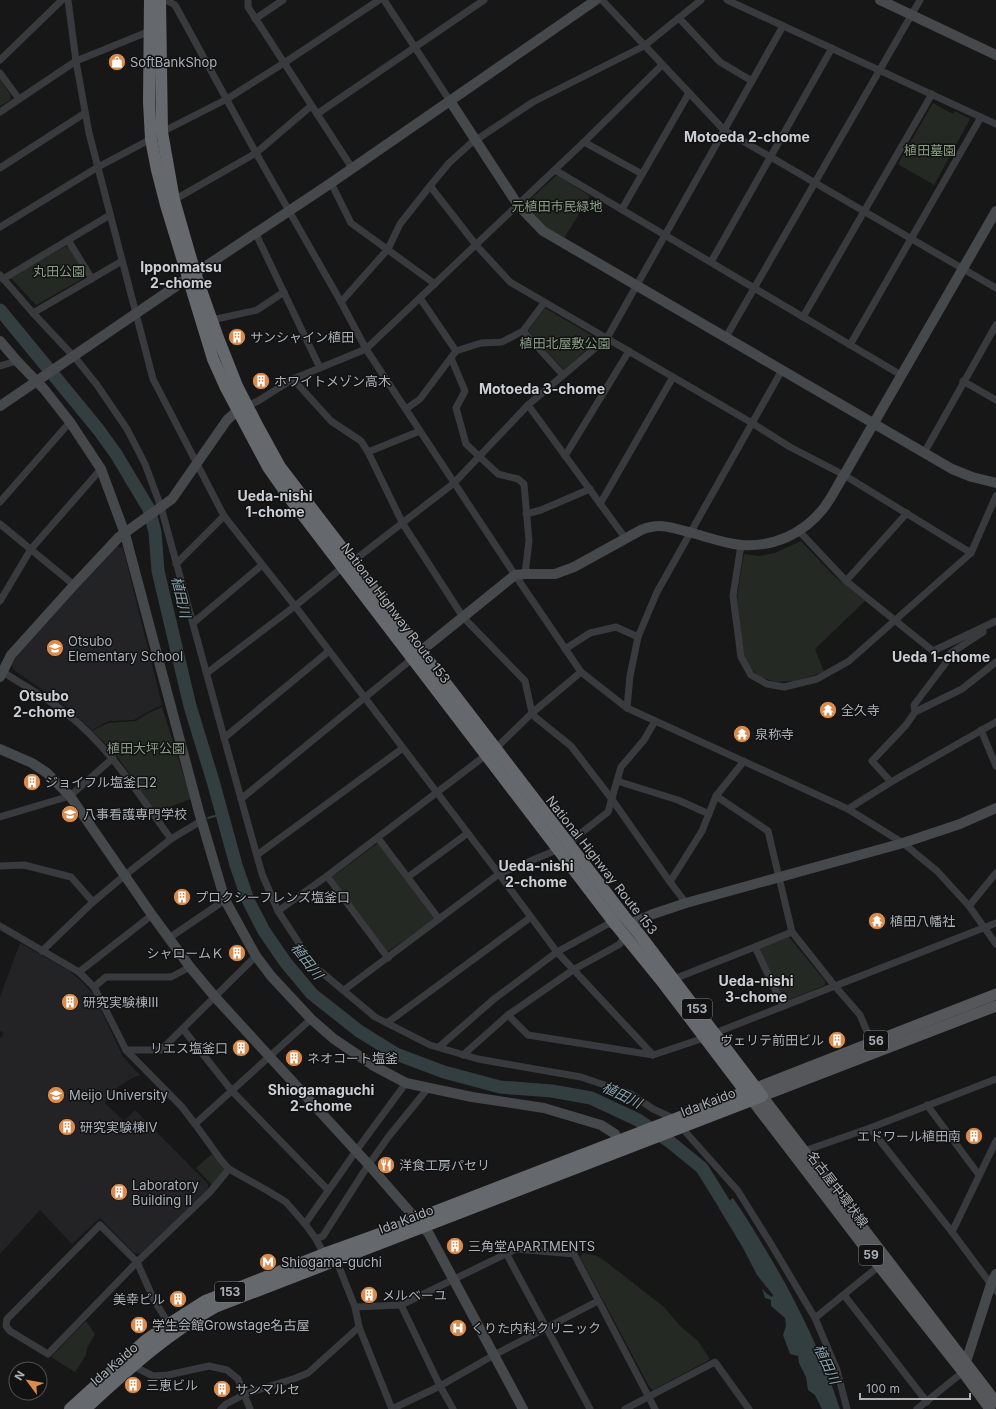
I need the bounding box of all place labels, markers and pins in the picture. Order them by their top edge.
shop icon: SoftBankShop [107,52,127,72]
place label: SoftBankShop [130,54,217,70]
building icon: サンシャイン植田 [227,327,247,347]
place label: サンシャイン植田 [250,329,354,345]
building icon: ホワイトメゾン高木 [251,371,271,391]
place label: ホワイトメゾン高木 [274,373,391,389]
place label: Otsubo Elementary School [68,633,183,664]
school or university icon: Otsubo Elementary School [45,638,65,658]
temple icon: 全久寺 [818,700,838,720]
place label: 全久寺 [841,702,880,718]
temple icon: 泉称寺 [732,724,752,744]
place label: 泉称寺 [755,726,794,742]
building icon: ジョイフル塩釜口2 [22,772,42,792]
place label: ジョイフル塩釜口2 [45,774,157,790]
school or university icon: 八事看護専門学校 [60,804,80,824]
place label: 八事看護専門学校 [83,806,187,822]
building icon: プロクシーフレンズ塩釜口 [172,887,192,907]
place label: プロクシーフレンズ塩釜口 [195,889,350,905]
temple icon: 植田八幡社 [867,911,887,931]
place label: 植田八幡社 [890,913,955,929]
building icon: シャロームＫ [227,943,247,963]
place label: シャロームＫ [146,945,224,961]
building icon: 研究実験棟Ⅲ [60,992,80,1012]
place label: 研究実験棟Ⅲ [83,994,158,1010]
building icon: ヴェリテ前田ビル [827,1030,847,1050]
place label: ヴェリテ前田ビル [720,1032,824,1048]
building icon: リエス塩釜口 [231,1038,251,1058]
place label: リエス塩釜口 [150,1040,228,1056]
building icon: ネオコート塩釜 [284,1048,304,1068]
place label: ネオコート塩釜 [307,1050,398,1066]
school or university icon: Meijo University [46,1085,66,1105]
place label: Meijo University [69,1087,168,1103]
building icon: 研究実験棟Ⅳ [57,1117,77,1137]
place label: 研究実験棟Ⅳ [80,1119,158,1135]
building icon: エドワール植田南 [964,1126,984,1146]
place label: エドワール植田南 [857,1128,961,1144]
restaurant icon: 洋食工房パセリ [376,1155,396,1175]
place label: 洋食工房パセリ [399,1157,490,1173]
place label: Laboratory Building II [132,1177,199,1208]
building icon: Laboratory Building II [109,1182,129,1202]
building icon: 三角堂APARTMENTS [445,1236,465,1256]
place label: 三角堂APARTMENTS [468,1238,595,1254]
metro station icon: Shiogama-guchi [258,1252,278,1272]
place label: Shiogama-guchi [281,1254,382,1270]
building icon: メルベーユ [359,1285,379,1305]
place label: メルベーユ [382,1287,447,1303]
building icon: 美幸ビル [168,1289,188,1309]
place label: 美幸ビル [113,1291,165,1307]
building icon: 学生会館Growstage名古屋 [129,1315,149,1335]
place label: 学生会館Growstage名古屋 [152,1317,310,1333]
hospital icon: くりた内科クリニック [448,1318,468,1338]
place label: くりた内科クリニック [471,1320,601,1336]
building icon: 三恵ビル [123,1375,143,1395]
place label: 三恵ビル [146,1377,198,1393]
building icon: サンマルセ [212,1379,232,1399]
place label: サンマルセ [235,1381,300,1397]

